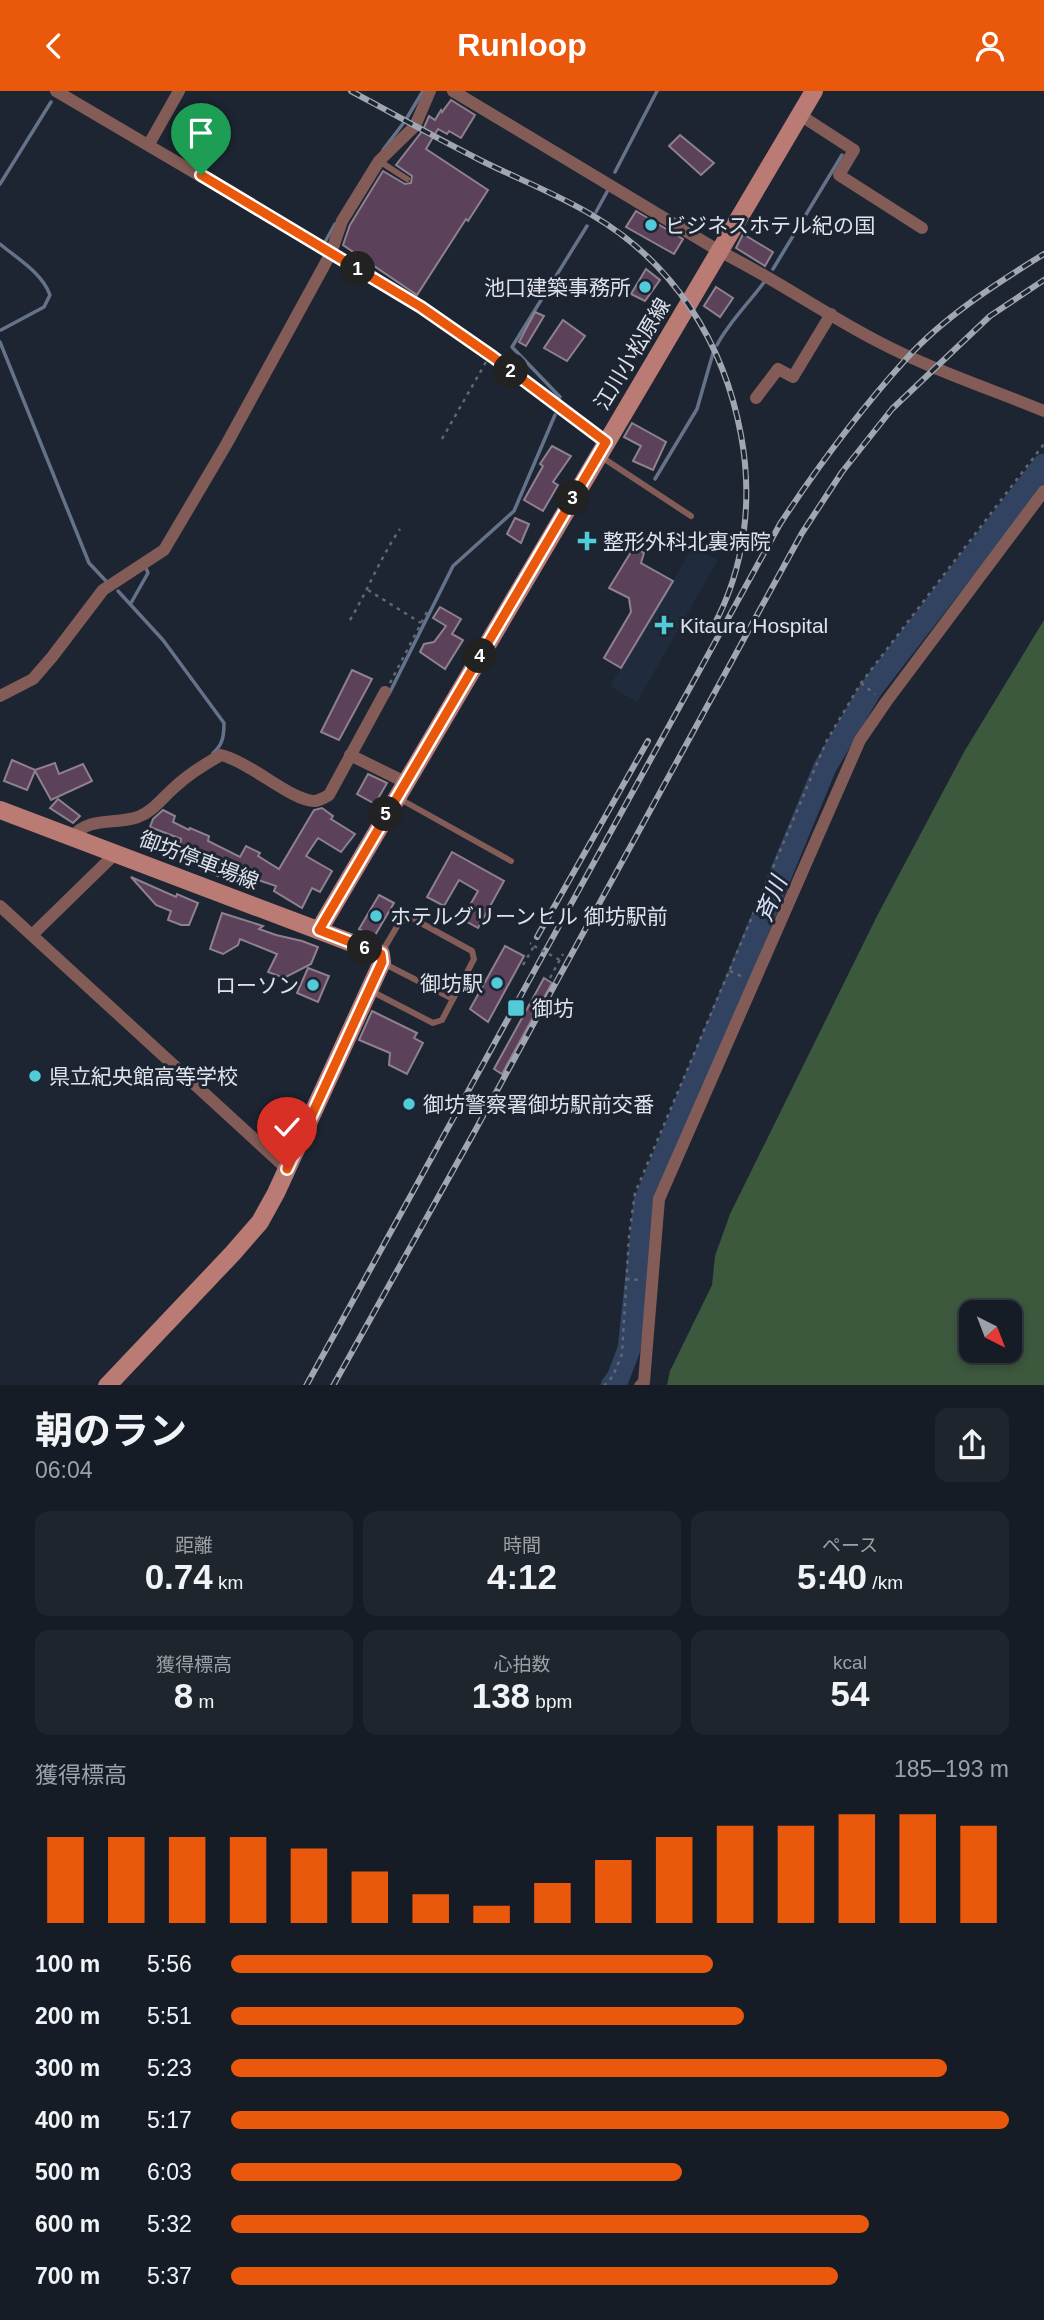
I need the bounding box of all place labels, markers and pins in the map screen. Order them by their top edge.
pin [171,103,231,175]
place label: ビジネスホテル紀の国 [665,214,875,237]
marker: ビジネスホテル紀の国 [643,217,659,233]
pin: 1 [340,251,376,287]
place label: 池口建築事務所 [484,276,631,299]
marker: 池口建築事務所 [637,279,653,295]
pin: 2 [494,353,528,389]
pin: 3 [556,481,590,515]
place label: 整形外科北裏病院 [603,530,771,553]
marker: 整形外科北裏病院 [577,531,597,551]
place label: Kitaura Hospital [680,614,828,637]
marker: Kitaura Hospital [654,615,674,635]
pin: 4 [462,639,498,673]
pin: 5 [368,797,404,831]
place label: ホテルグリーンヒル 御坊駅前 [390,905,668,928]
marker: ホテルグリーンヒル 御坊駅前 [368,908,384,924]
pin: 6 [348,931,382,965]
place label: 御坊駅 [420,972,483,995]
place label: ローソン [215,974,299,997]
marker: 御坊駅 [489,975,505,991]
marker: ローソン [305,977,321,993]
place label: 御坊 [532,997,574,1020]
marker: 御坊 [506,998,526,1018]
place label: 県立紀央館高等学校 [49,1065,238,1088]
marker: 県立紀央館高等学校 [27,1068,43,1084]
place label: 御坊警察署御坊駅前交番 [423,1093,654,1116]
marker: 御坊警察署御坊駅前交番 [401,1096,417,1112]
pin [257,1097,317,1169]

